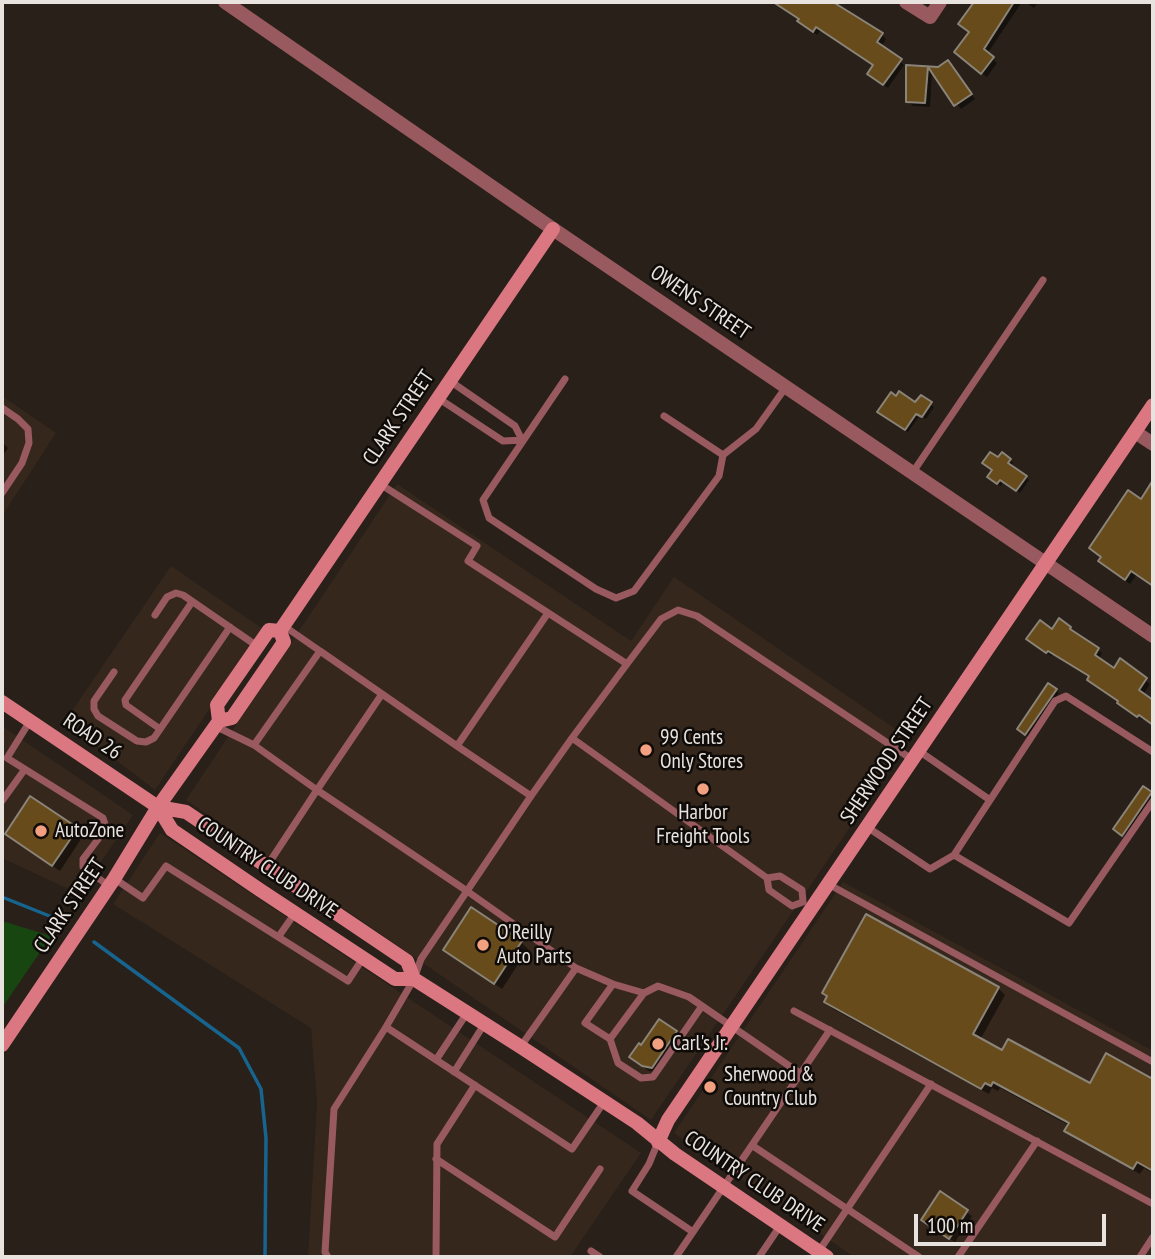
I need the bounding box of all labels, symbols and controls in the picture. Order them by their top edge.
street label: OWENS STREET [645,260,755,346]
street label: CLARK STREET [358,366,440,470]
street label: SHERWOOD STREET [836,693,938,829]
street label: ROAD 26 [58,708,126,766]
place label: 99 Cents Only Stores [660,725,743,775]
marker: 99 Cents Only Stores [638,742,654,758]
marker: Harbor Freight Tools [695,781,711,797]
place label: Harbor Freight Tools [656,800,750,850]
street label: COUNTRY CLUB DRIVE [192,812,342,924]
place label: AutoZone [55,818,124,844]
marker: AutoZone [33,823,49,839]
street label: CLARK STREET [29,854,111,958]
place label: O'Reilly Auto Parts [497,920,572,970]
marker: O'Reilly Auto Parts [475,937,491,953]
place label: Carl's Jr. [672,1031,728,1057]
marker: Carl's Jr. [650,1036,666,1052]
place label: Sherwood & Country Club [724,1062,817,1112]
marker: Sherwood & Country Club [702,1079,718,1095]
street label: COUNTRY CLUB DRIVE [679,1126,829,1238]
scale bar [917,1200,1110,1244]
text: 100 m [927,1212,973,1239]

